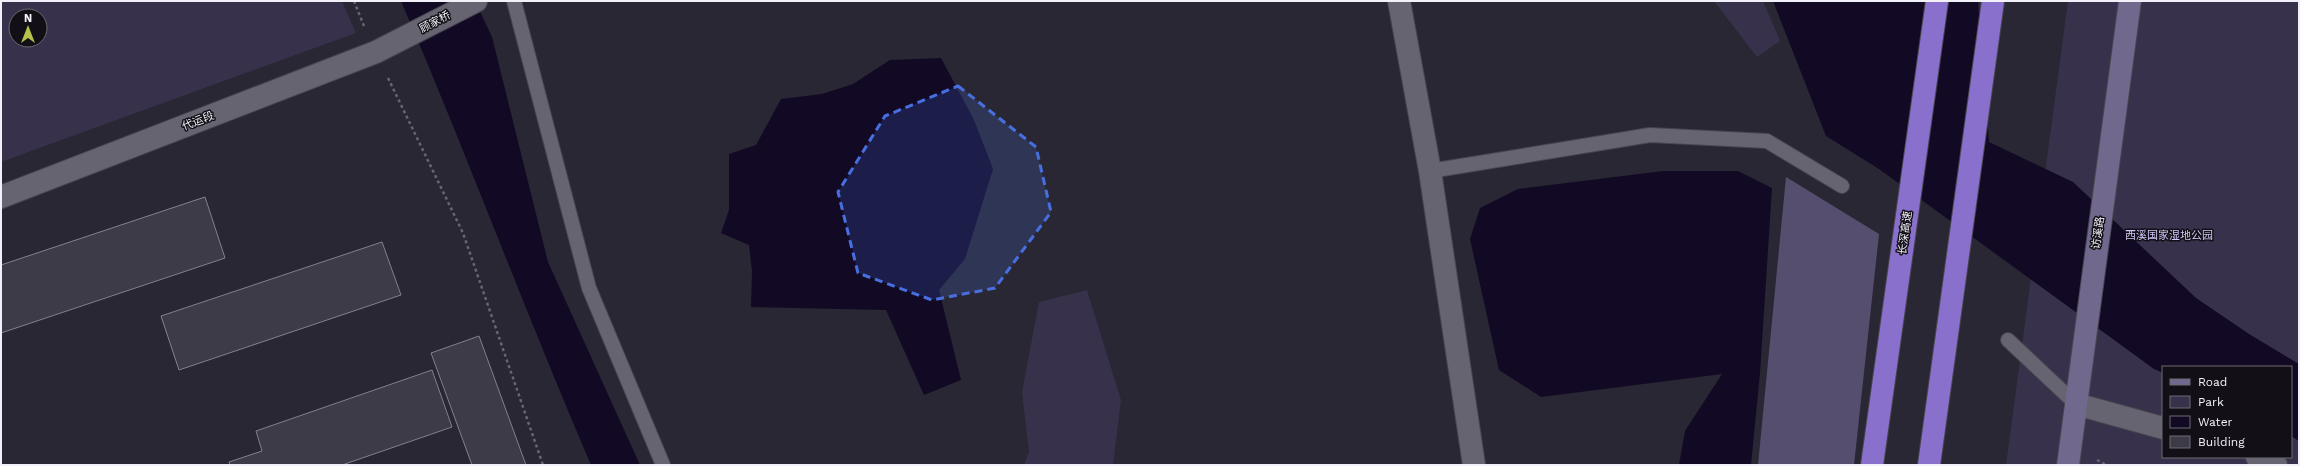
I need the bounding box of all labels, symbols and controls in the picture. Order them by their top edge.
north arrow [8,8,48,48]
street label: 顾家桥 [417,9,453,35]
text: N [24,12,32,25]
street label: 代运段 [180,109,216,133]
street label: 长深高速 [1896,210,1914,256]
street label: 访溪路 [2089,216,2107,250]
park label: 西溪国家湿地公园 [2125,229,2213,242]
legend [2162,366,2292,458]
text: Road [2198,375,2227,389]
text: Park [2198,395,2224,409]
text: Water [2198,415,2233,429]
text: Building [2198,435,2245,449]

